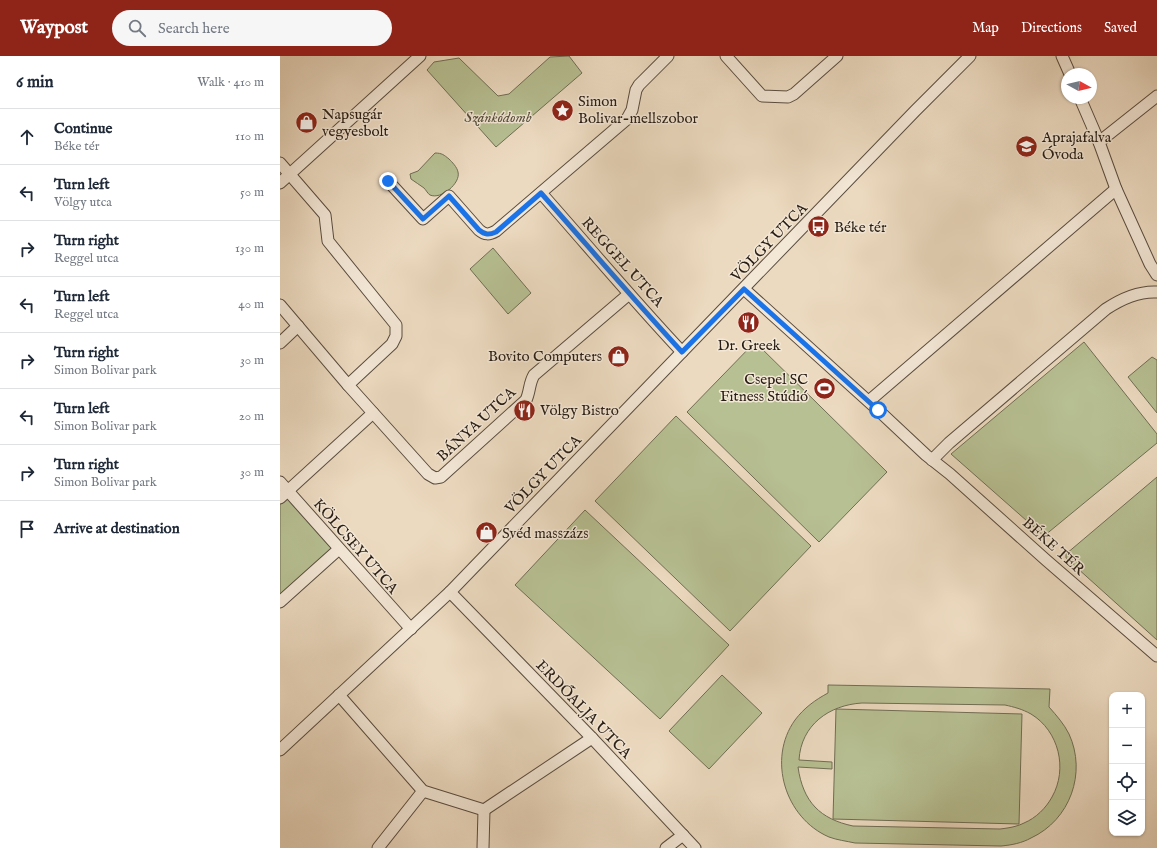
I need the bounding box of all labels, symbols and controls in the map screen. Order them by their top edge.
search box [112,10,392,46]
text: Waypost [20,16,88,40]
icon: search [126,17,148,39]
text: Search here [158,19,230,38]
text: Map [972,19,999,37]
text: Directions [1021,19,1082,37]
text: Saved [1104,19,1137,37]
north arrow [1061,68,1097,104]
text: 6 min [16,72,54,93]
text: Walk · 410 m [197,74,264,91]
place label: Simon Bolivar-mellszobor [578,92,699,128]
place icon: Simon Bolivar-mellszobor [549,97,575,123]
place label: Napsugár vegyesbolt [322,105,389,141]
park label: Szánkódomb [464,108,532,127]
shop icon: Napsugár vegyesbolt [294,110,320,136]
text: Continue [54,119,112,138]
icon: ahead [16,126,38,148]
text: 110 m [235,128,264,145]
place label: Aprajafalva Óvoda [1041,128,1112,164]
school or university icon: Aprajafalva Óvoda [1014,133,1040,159]
text: Béke tér [54,138,99,155]
route end [379,172,397,190]
text: Turn left [54,175,110,194]
icon: left [16,182,38,204]
text: 50 m [240,184,264,201]
text: Völgy utca [54,194,112,211]
street label: VÖLGY UTCA [726,198,812,286]
street label: REGGEL UTCA [577,213,669,312]
bus stop icon: Béke tér [806,214,832,240]
place label: Béke tér [834,218,887,237]
text: Turn right [54,231,119,250]
icon: right [16,238,38,260]
text: 130 m [235,240,264,257]
text: Reggel utca [54,250,119,267]
text: Turn left [54,287,110,306]
icon: left [16,294,38,316]
text: 40 m [238,296,264,313]
text: Reggel utca [54,306,119,323]
restaurant icon: Dr. Greek [736,309,762,335]
place label: Dr. Greek [717,336,782,355]
text: Turn right [54,343,119,362]
shop icon: Bovito Computers [605,343,631,369]
place label: Bovito Computers [488,347,602,366]
icon: right [16,350,38,372]
text: 30 m [240,352,264,369]
text: Simon Bolivar park [54,362,157,379]
place label: Csepel SC Fitness Stúdió [720,370,808,406]
sports icon: Csepel SC Fitness Stúdió [811,375,837,401]
street label: BÁNYA UTCA [433,382,520,466]
restaurant icon: Völgy Bistro [511,397,537,423]
text: Turn left [54,399,110,418]
place label: Völgy Bistro [539,401,619,420]
route start [869,401,887,419]
icon: left [16,406,38,428]
text: 20 m [239,408,264,425]
text: Simon Bolivar park [54,418,157,435]
street label: VÖLGY UTCA [500,430,586,518]
text: Turn right [54,455,119,474]
icon: right [16,462,38,484]
text: 30 m [240,464,264,481]
text: Simon Bolivar park [54,474,157,491]
street label: KÖLCSEY UTCA [309,495,403,599]
street label: BÉKE TÉR [1019,513,1089,580]
icon: arrive [16,518,38,540]
text: Arrive at destination [54,519,180,538]
shop icon: Svéd masszázs [473,520,499,546]
place label: Svéd masszázs [502,524,589,543]
street label: ERDŐALJA UTCA [532,656,636,763]
map controls [1109,692,1145,836]
button: + [1109,692,1145,728]
button: − [1109,728,1145,764]
button: locate [1109,764,1145,800]
button: layers [1109,800,1145,836]

